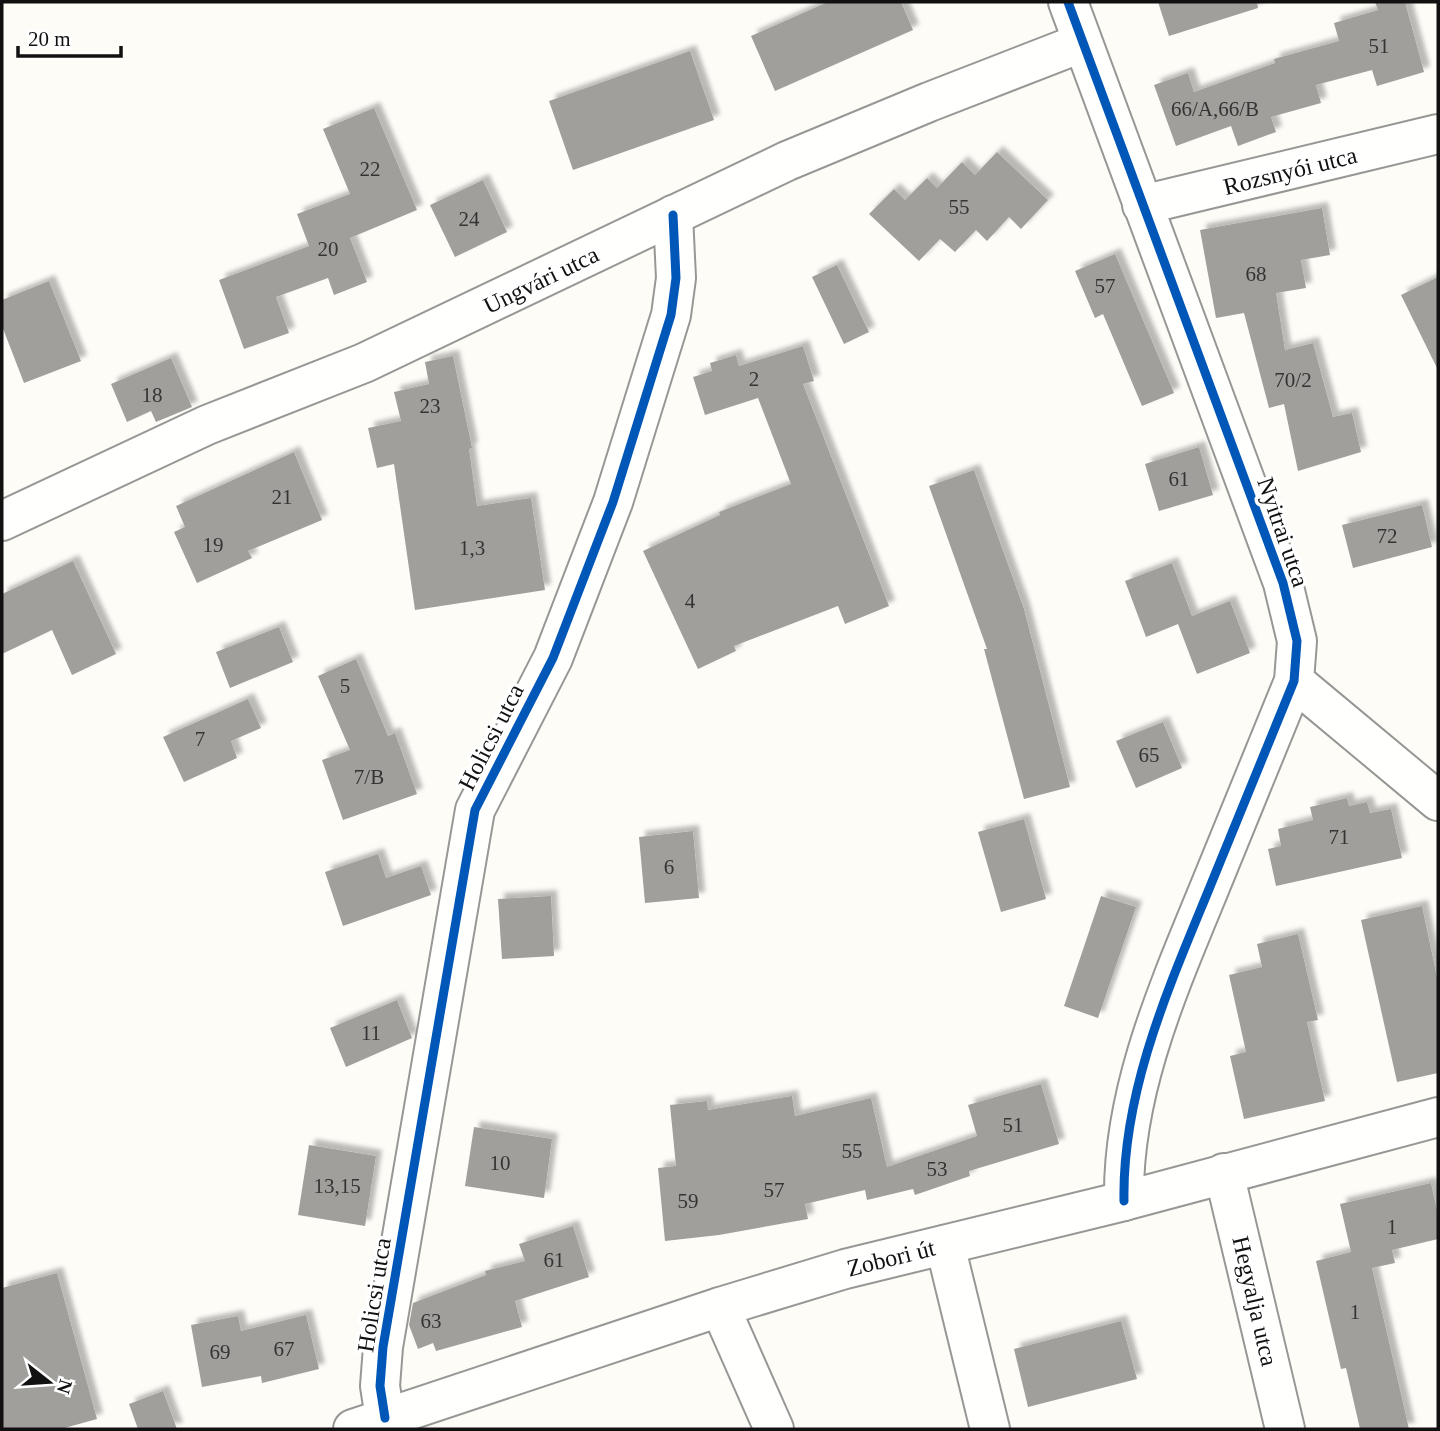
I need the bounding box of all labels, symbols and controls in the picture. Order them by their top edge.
scale bar [18,14,121,58]
text: 20 m [28,27,71,51]
house number: 51 [1369,34,1390,58]
house number: 66/A,66/B [1171,97,1259,121]
street label: Rozsnyói utca [1221,142,1360,200]
house number: 22 [360,157,381,181]
house number: 55 [949,195,970,219]
house number: 24 [459,207,480,231]
house number: 20 [318,237,339,261]
street label: Ungvári utca [479,241,603,319]
house number: 68 [1246,262,1267,286]
house number: 57 [1095,274,1116,298]
house number: 2 [749,367,759,391]
house number: 70/2 [1274,368,1312,392]
house number: 18 [142,383,163,407]
house number: 23 [420,394,441,418]
house number: 61 [1169,467,1190,491]
street label: Nyitrai utca [1252,474,1314,590]
house number: 21 [272,485,293,509]
house number: 72 [1377,524,1398,548]
house number: 19 [203,533,224,557]
house number: 1,3 [459,536,485,560]
house number: 4 [685,589,696,613]
house number: 5 [340,674,350,698]
street label: Holicsi utca [453,679,529,794]
house number: 7 [195,727,205,751]
house number: 65 [1139,743,1160,767]
house number: 7/B [354,765,384,789]
house number: 71 [1329,825,1350,849]
house number: 6 [664,855,674,879]
house number: 11 [361,1021,381,1045]
house number: 51 [1003,1113,1024,1137]
house number: 55 [842,1139,863,1163]
house number: 10 [490,1151,511,1175]
house number: 53 [927,1157,948,1181]
house number: 13,15 [313,1174,361,1198]
house number: 57 [764,1178,785,1202]
house number: 59 [678,1189,699,1213]
house number: 1 [1387,1215,1397,1239]
street label: Hegyalja utca [1227,1233,1283,1369]
street label: Zobori út [844,1234,938,1282]
street label: Holicsi utca [352,1236,396,1354]
house number: 61 [544,1248,565,1272]
house number: 1 [1350,1300,1360,1324]
house number: 63 [421,1309,442,1333]
house number: 67 [274,1337,295,1361]
house number: 69 [210,1340,231,1364]
north arrow [14,1347,84,1417]
text: N [53,1377,77,1397]

